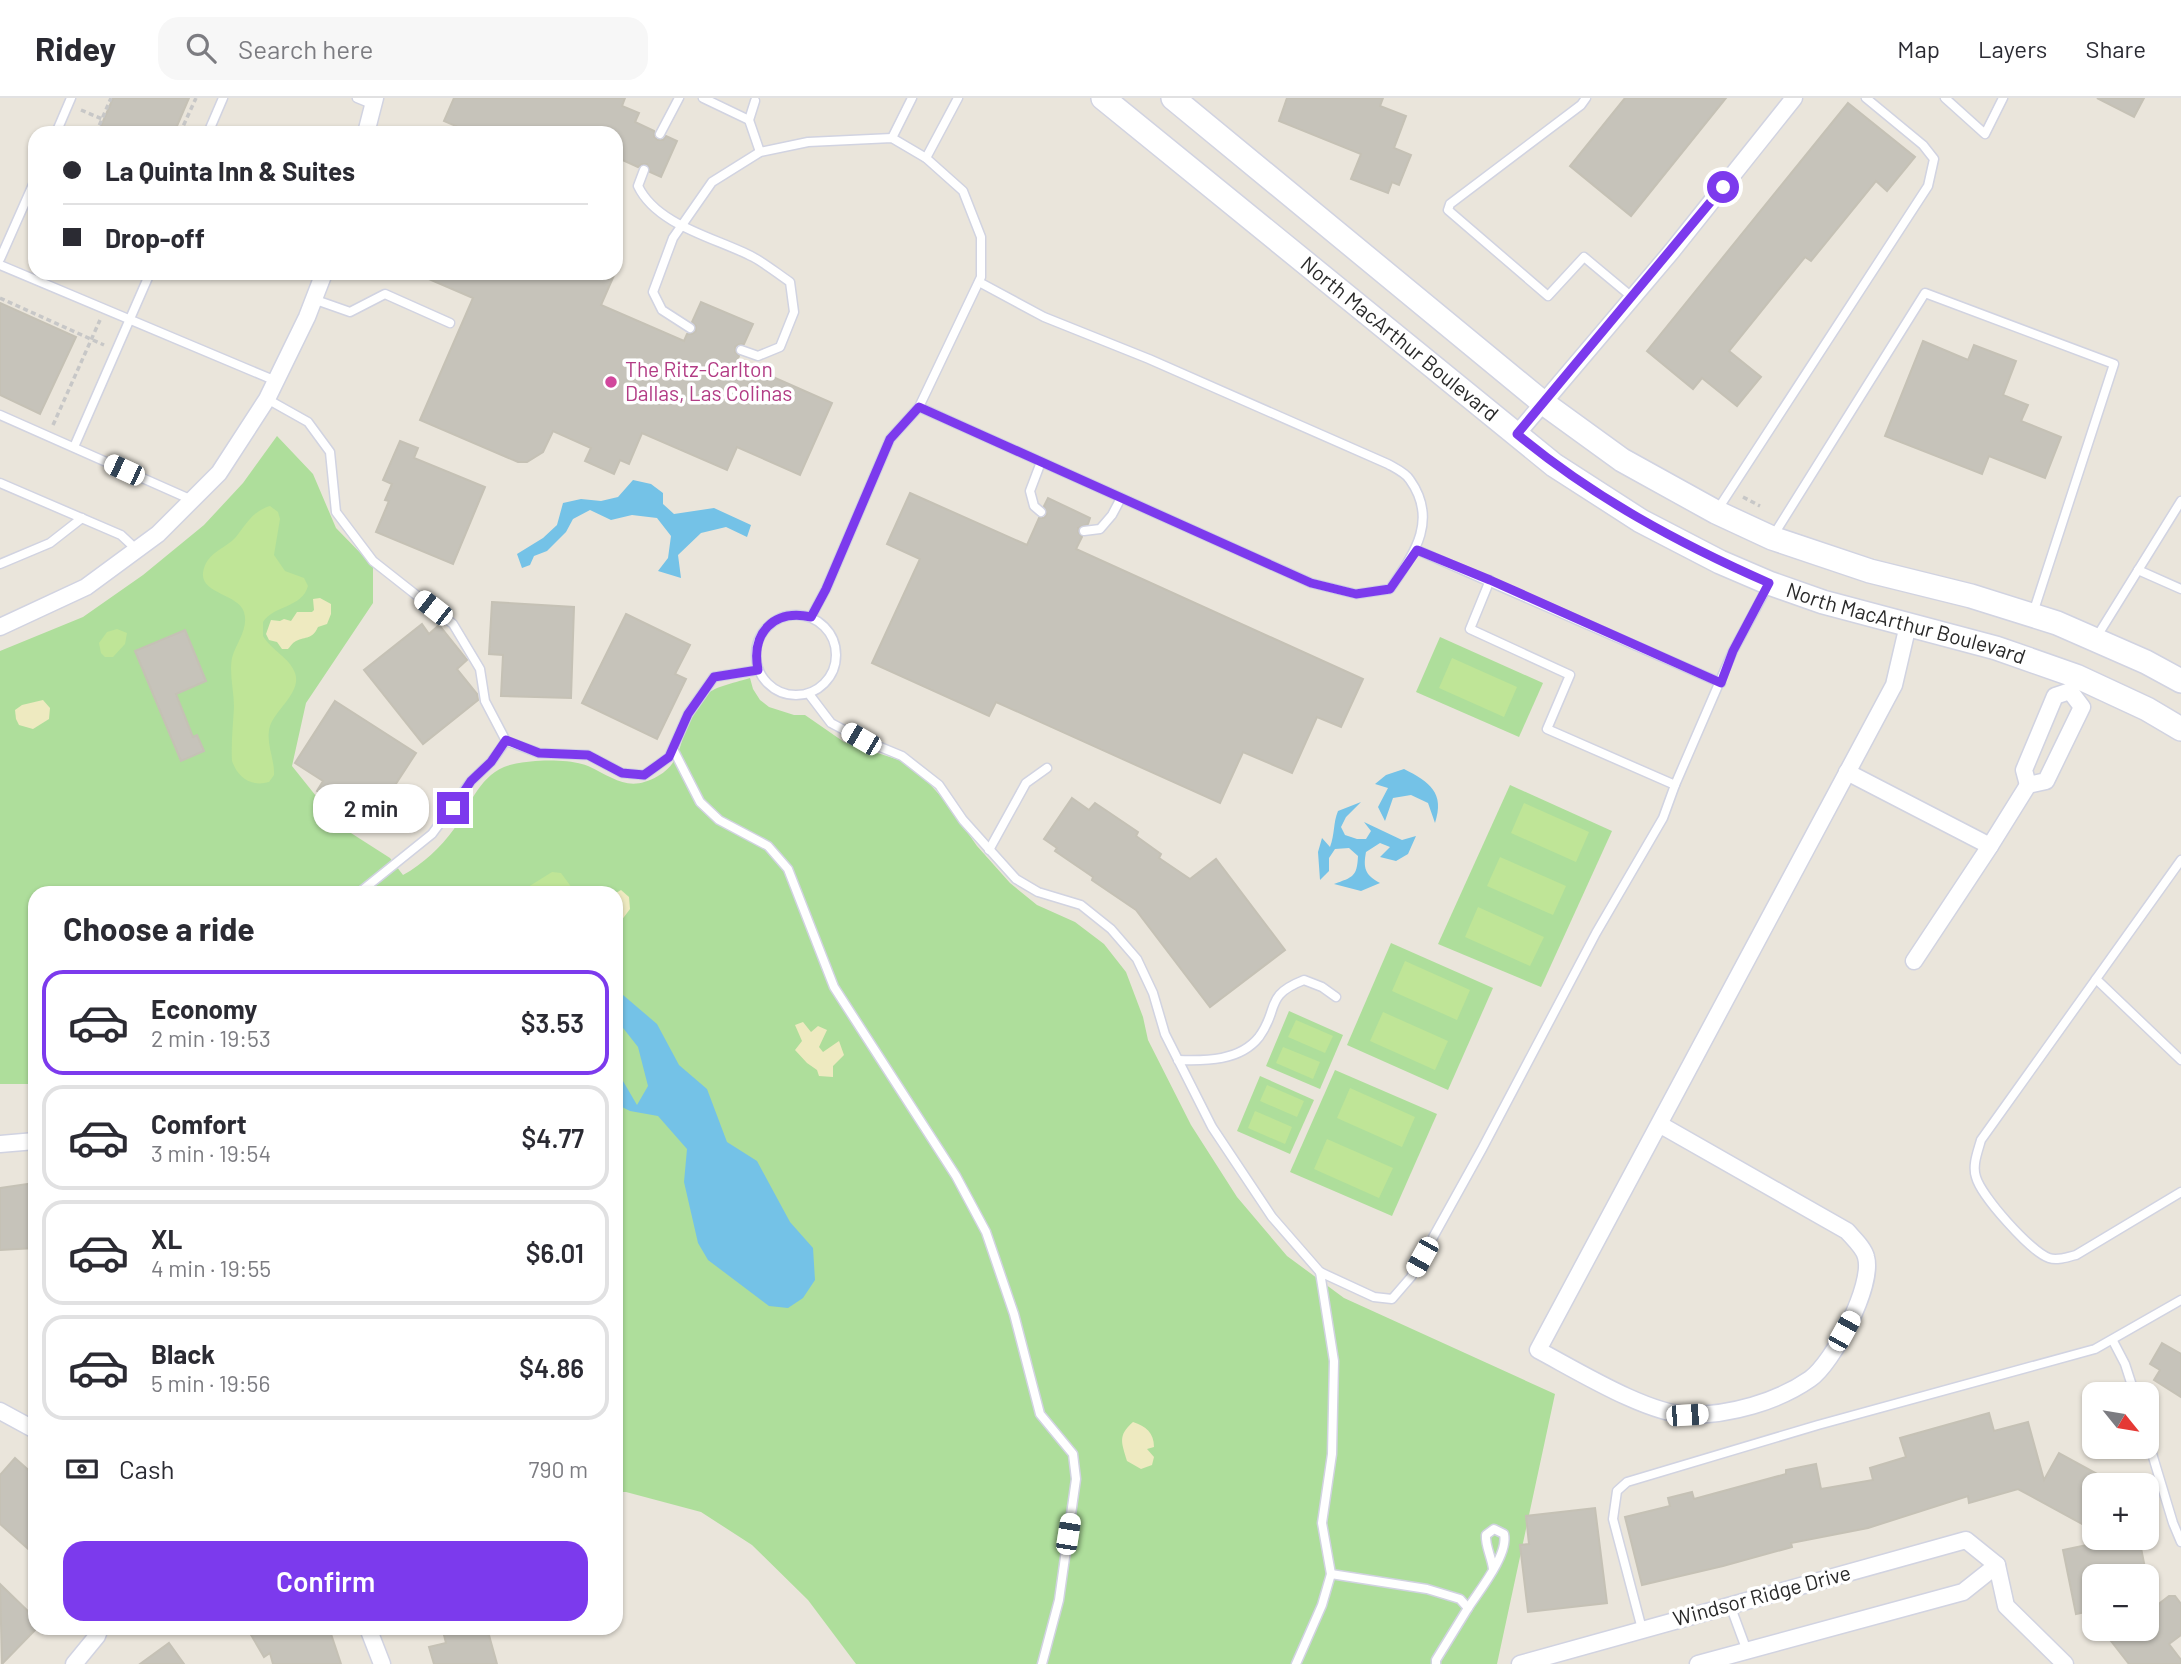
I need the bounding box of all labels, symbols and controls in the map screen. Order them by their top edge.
search box [158,17,648,80]
text: Ridey [35,28,116,68]
icon: search [182,29,220,67]
text: Search here [238,33,373,64]
text: Map [1897,34,1940,63]
text: Layers [1978,34,2047,63]
text: Share [2085,34,2146,63]
text: La Quinta Inn & Suites [105,155,355,186]
route start [1707,171,1739,203]
text: Drop-off [105,222,205,253]
street label: North MacArthur Boulevard [1296,250,1504,426]
place label: The Ritz-Carlton Dallas, Las Colinas [625,356,792,405]
marker: The Ritz-Carlton Dallas, Las Colinas [603,374,619,390]
car [101,452,148,488]
street label: North MacArthur Boulevard [1783,576,2029,668]
car [410,587,457,629]
car [838,719,885,759]
callout: 2 min [313,784,428,832]
route end [437,792,469,824]
text: 2 min [344,794,398,822]
text: Choose a ride [63,909,255,947]
icon: car [67,991,130,1054]
text: Economy [151,993,257,1024]
text: $3.53 [521,1007,584,1038]
text: 2 min · 19:53 [151,1024,271,1052]
icon: car [67,1106,130,1169]
text: Comfort [151,1108,247,1139]
text: $4.77 [522,1122,584,1153]
text: 3 min · 19:54 [151,1139,271,1167]
icon: car [67,1221,130,1284]
text: XL [151,1223,182,1254]
car [1403,1234,1442,1280]
text: $6.01 [526,1237,584,1268]
text: 4 min · 19:55 [151,1254,271,1282]
car [1825,1308,1864,1354]
icon: car [67,1336,130,1399]
text: Black [151,1338,215,1369]
text: $4.86 [519,1352,584,1383]
text: 5 min · 19:56 [151,1369,270,1397]
north arrow [2082,1382,2160,1460]
map controls [2082,1382,2159,1641]
car [1666,1403,1709,1427]
icon: cash [63,1450,101,1488]
text: Cash [119,1453,174,1484]
text: 790 m [529,1455,588,1483]
button: + [2082,1473,2159,1550]
car [1055,1512,1082,1556]
button: Confirm [63,1541,588,1621]
street label: Windsor Ridge Drive [1670,1559,1853,1630]
button: − [2082,1564,2159,1641]

